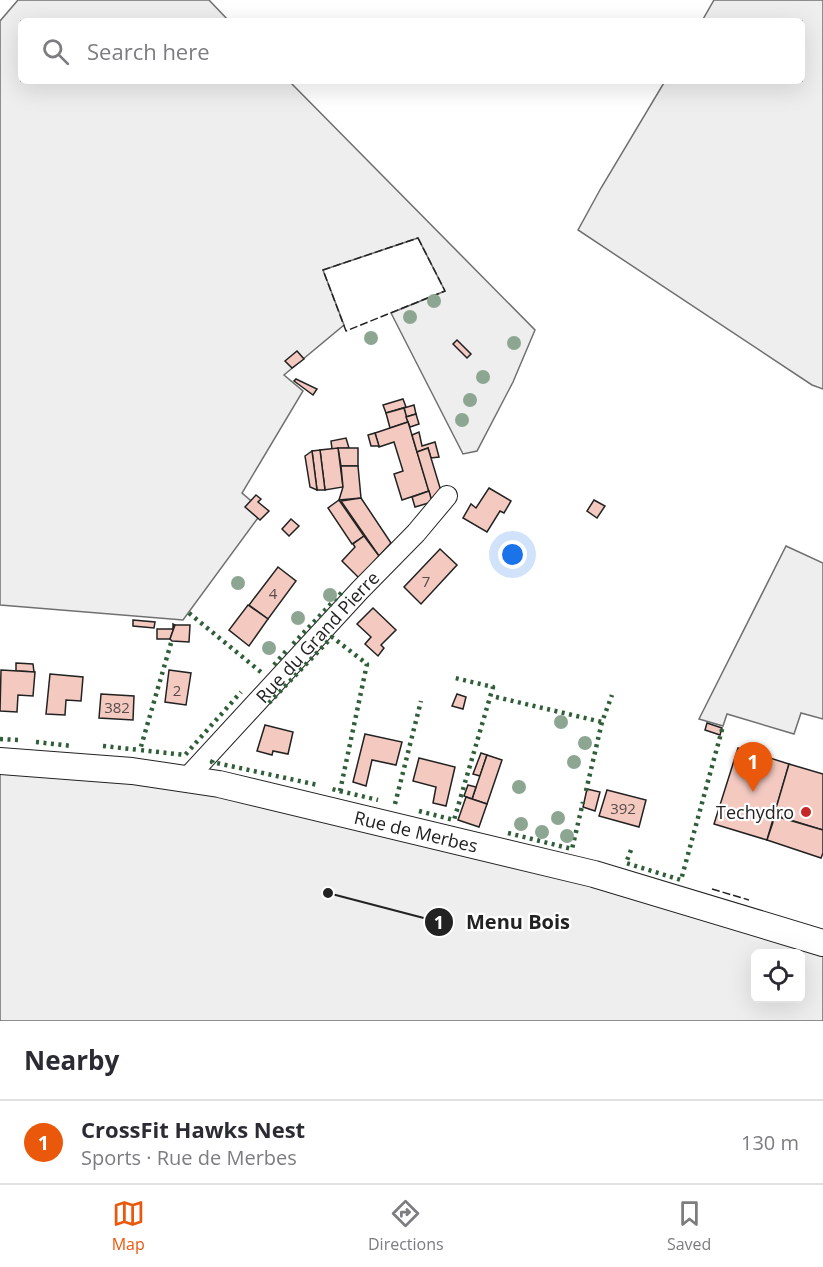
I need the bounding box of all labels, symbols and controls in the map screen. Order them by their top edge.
search box [18,18,805,84]
icon: search [39,35,72,68]
text: Search here [87,36,210,66]
your location [498,540,527,569]
street label: Rue du Grand Pierre [250,566,384,708]
house number: 7 [422,571,430,591]
house number: 4 [269,583,278,603]
house number: 2 [173,680,181,700]
house number: 382 [104,697,130,717]
pin: 1 [734,742,772,792]
house number: 392 [610,798,636,818]
place label: Techydro [716,800,794,824]
street label: Rue de Merbes [352,805,480,858]
marker: Techydro [799,805,813,819]
callout: Menu Bois [424,903,582,941]
text: Menu Bois [466,908,570,935]
text: 1 [434,910,444,934]
map controls [751,949,805,1003]
button: locate [751,949,805,1003]
text: Nearby [24,1042,119,1078]
text: CrossFit Hawks Nest [81,1114,305,1144]
text: 1 [38,1129,49,1156]
text: 130 m [741,1129,799,1156]
text: Sports · Rue de Merbes [81,1144,297,1171]
tab: Map [112,1197,145,1255]
tab: Directions [368,1197,444,1255]
tab: Saved [667,1197,711,1255]

